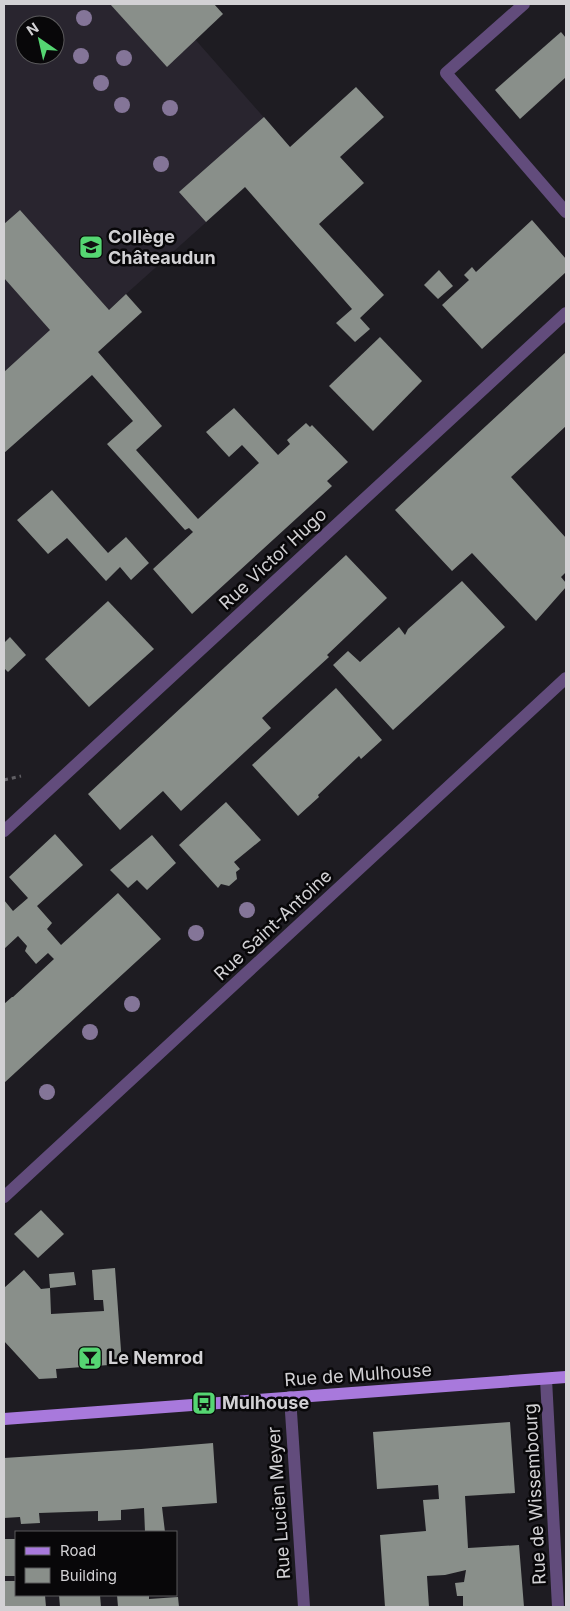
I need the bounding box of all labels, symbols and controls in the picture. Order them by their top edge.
north arrow [15,15,65,65]
text: N [23,19,42,39]
place label: Collège Châteaudun [108,226,216,268]
school or university icon: Collège Châteaudun [78,234,104,260]
street label: Rue Victor Hugo [215,504,331,614]
street label: Rue Saint-Antoine [210,865,336,984]
bar icon: Le Nemrod [77,1345,103,1371]
place label: Le Nemrod [108,1347,203,1368]
street label: Rue de Mulhouse [284,1359,432,1390]
bus stop icon: Mulhouse [191,1390,217,1416]
place label: Mulhouse [222,1392,309,1413]
street label: Rue de Wissembourg [519,1403,550,1585]
street label: Rue Lucien Meyer [263,1426,294,1580]
legend [15,1531,178,1596]
text: Road [60,1541,96,1560]
text: Building [60,1566,117,1585]

